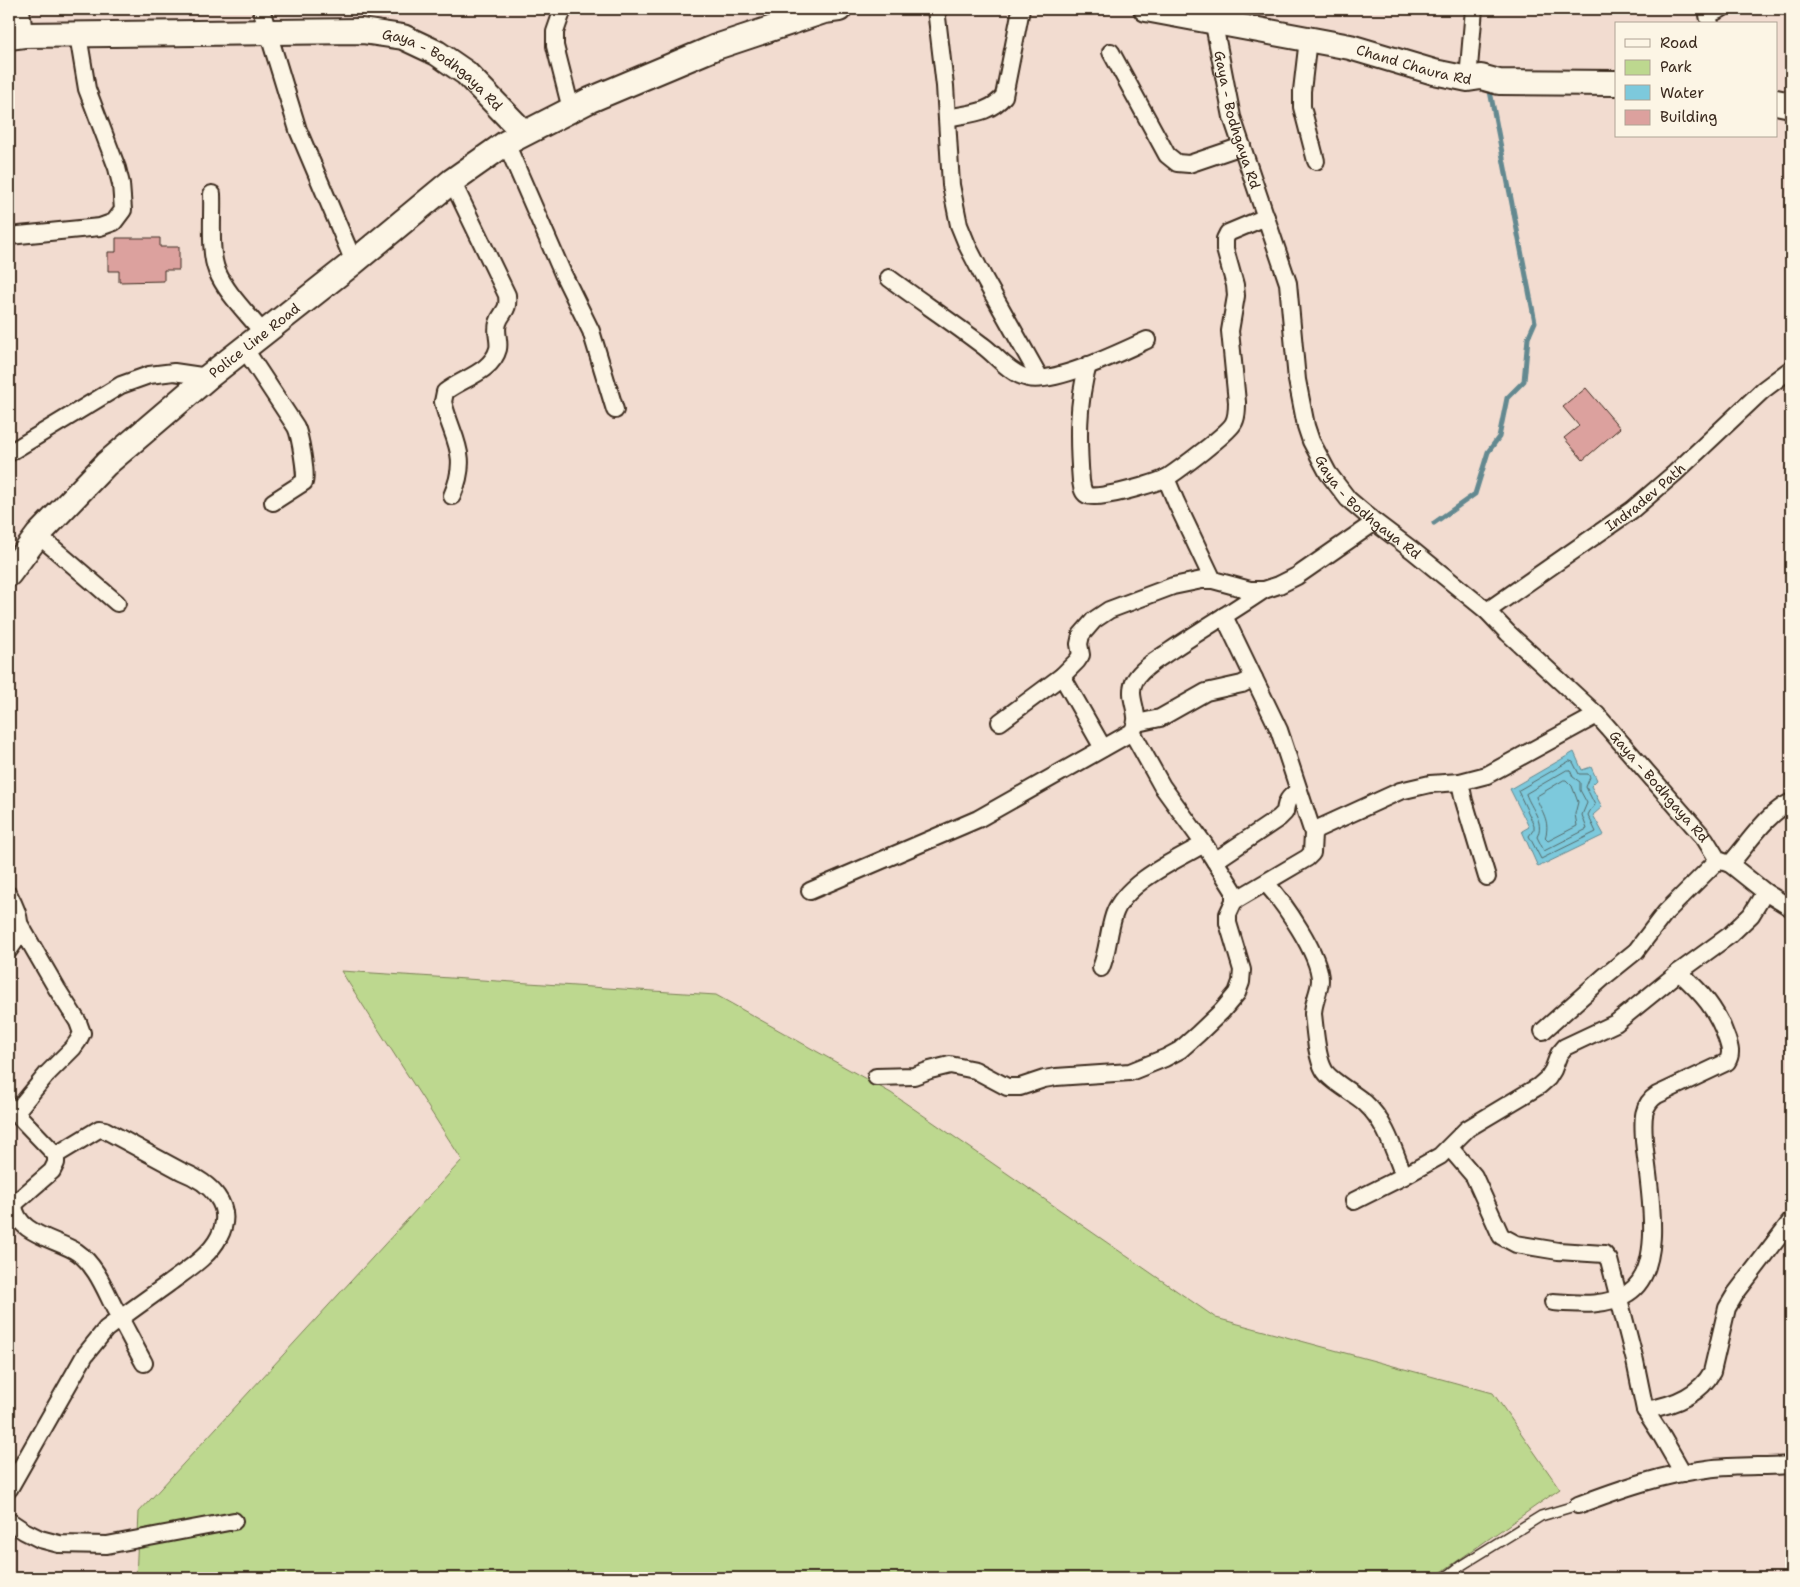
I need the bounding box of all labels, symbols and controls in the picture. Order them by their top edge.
legend [1615,22,1778,138]
street label: Gaya - Bodhgaya Rd [381,25,507,115]
text: Road [1660,33,1698,53]
street label: Chand Chaura Rd [1354,40,1473,89]
street label: Gaya - Bodhgaya Rd [1210,49,1265,191]
text: Park [1660,57,1692,77]
text: Water [1660,83,1704,103]
text: Building [1660,107,1717,127]
street label: Police Line Road [205,299,304,382]
street label: Gaya - Bodhgaya Rd [1311,452,1425,563]
street label: Indradev Path [1601,459,1689,535]
street label: Gaya - Bodhgaya Rd [1606,727,1713,846]

